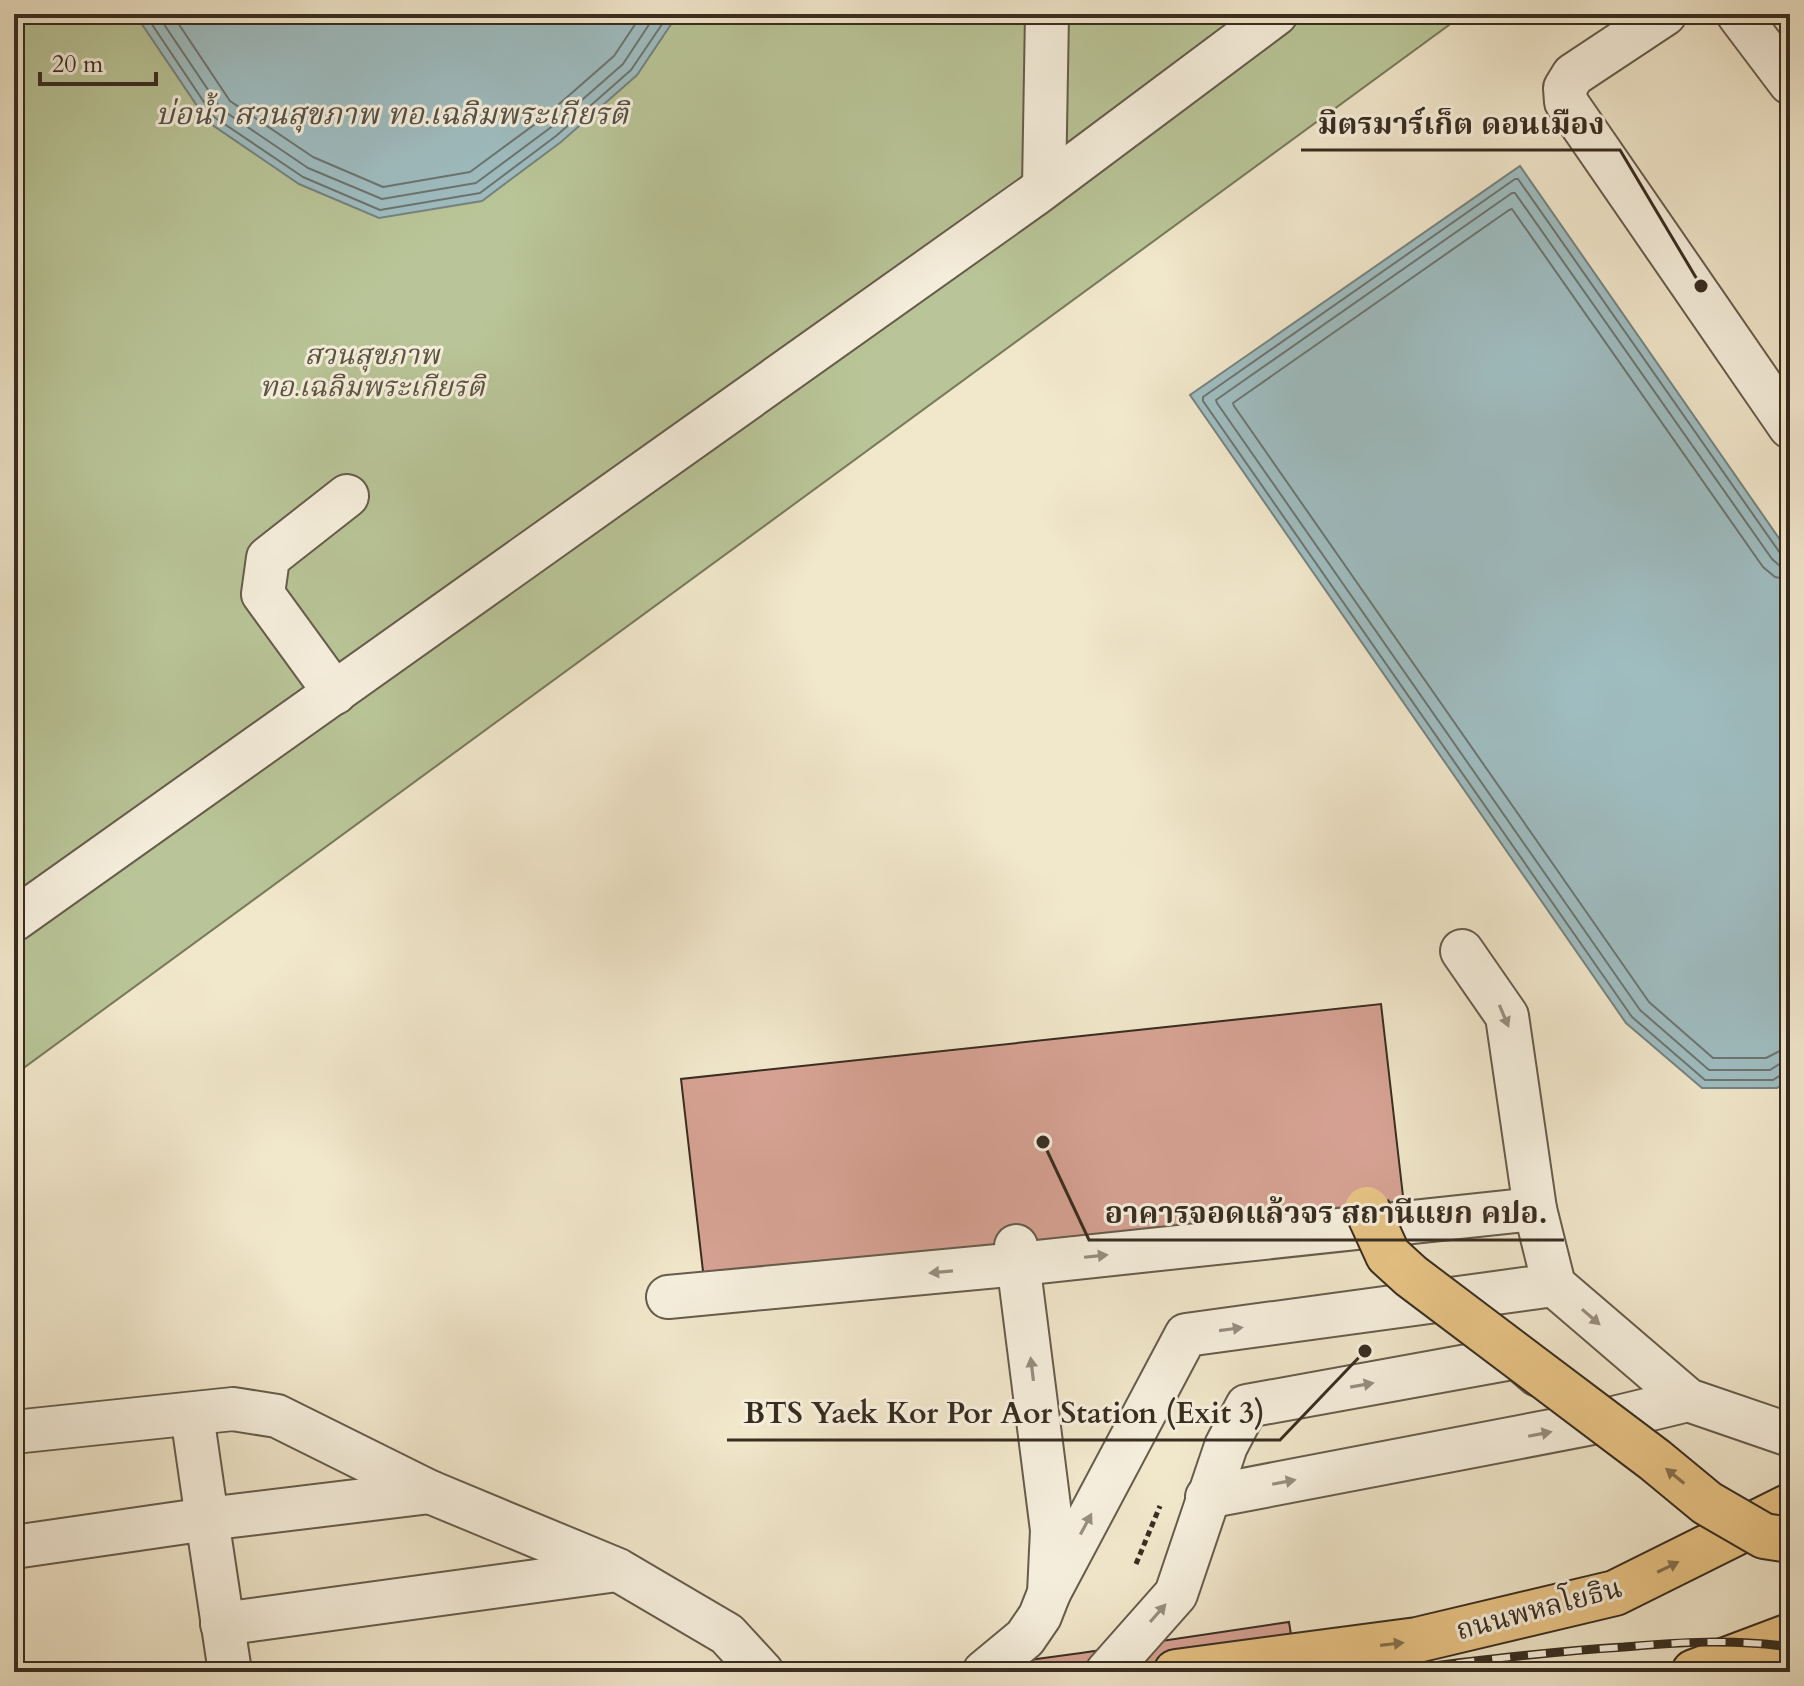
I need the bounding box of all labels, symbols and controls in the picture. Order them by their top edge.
scale bar [40,36,156,86]
text: 20 m [52,48,104,81]
water label: บ่อน้ำ สวนสุขภาพ ทอ.เฉลิมพระเกียรติ [156,92,631,135]
callout: มิตรมาร์เก็ต ดอนเมือง [1301,96,1620,150]
text: มิตรมาร์เก็ต ดอนเมือง [1318,104,1604,145]
park label: สวนสุขภาพ ทอ.เฉลิมพระเกียรติ [259,336,487,406]
one-way arrow [1497,1004,1510,1027]
callout: อาคารจอดแล้วจร สถานีแยก คปอ. [1089,1186,1564,1240]
text: อาคารจอดแล้วจร สถานีแยก คปอ. [1105,1193,1547,1234]
one-way arrow [1084,1250,1109,1263]
one-way arrow [928,1265,953,1278]
one-way arrow [1581,1307,1600,1325]
one-way arrow [1219,1322,1244,1335]
one-way arrow [1025,1356,1038,1381]
one-way arrow [1350,1378,1375,1390]
callout: BTS Yaek Kor Por Aor Station (Exit 3) [727,1386,1280,1440]
text: BTS Yaek Kor Por Aor Station (Exit 3) [743,1393,1265,1434]
one-way arrow [1527,1427,1552,1439]
one-way arrow [1665,1468,1685,1485]
one-way arrow [1272,1476,1297,1488]
one-way arrow [1079,1513,1092,1536]
one-way arrow [1657,1560,1680,1574]
street label: ถนนพหลโยธิน [1452,1568,1626,1649]
one-way arrow [1149,1604,1167,1623]
one-way arrow [1380,1637,1405,1650]

